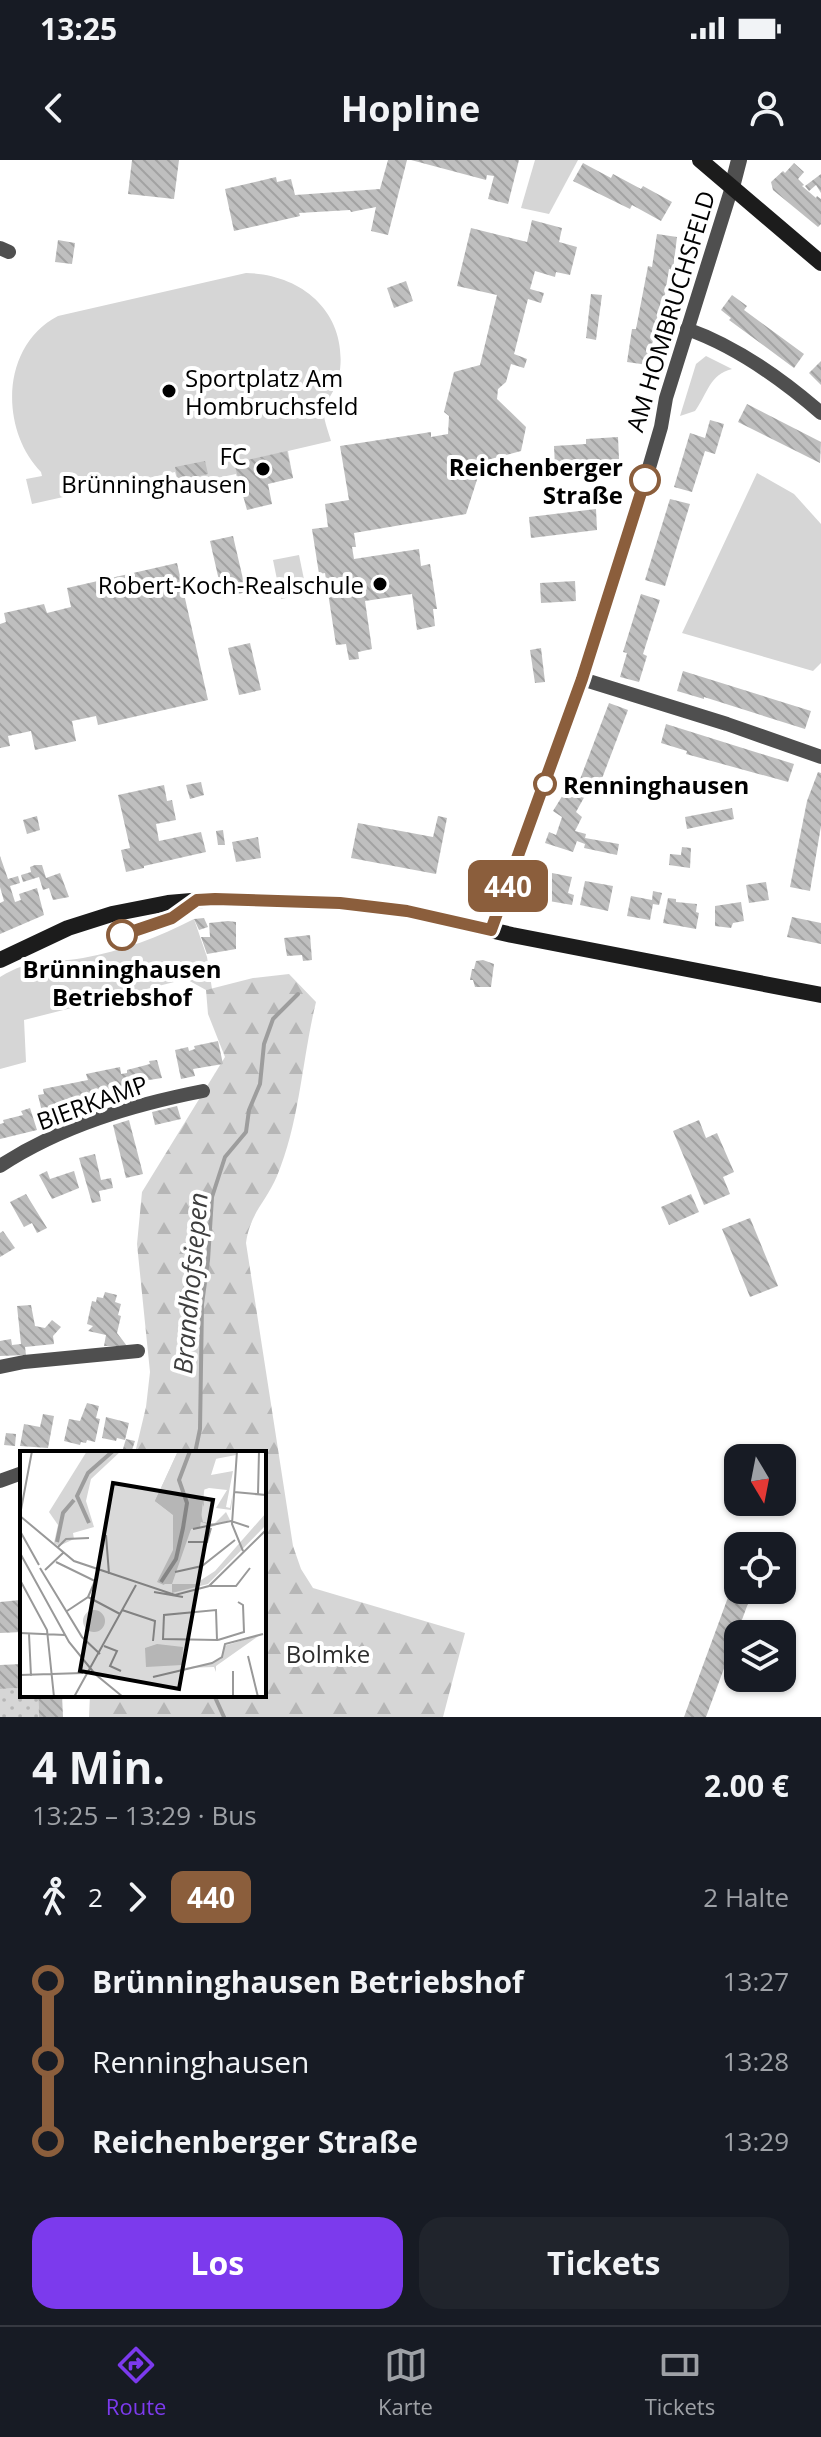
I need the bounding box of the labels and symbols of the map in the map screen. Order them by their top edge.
street label: AM HOMBRUCHSFELD [618,186,722,436]
place label: Sportplatz Am Hombruchsfeld [185,361,359,422]
marker: Sportplatz Am Hombruchsfeld [160,382,178,400]
place label: FC Brünninghausen [61,439,247,500]
place label: Reichenberger Straße [449,450,623,511]
marker: FC Brünninghausen [254,460,272,478]
marker: Reichenberger Straße [630,465,660,495]
place label: Robert-Koch-Realschule [98,568,364,601]
marker: Robert-Koch-Realschule [371,575,389,593]
place label: Renninghausen [563,768,749,801]
marker: Renninghausen [534,773,556,795]
line badge: 440 [462,860,554,912]
marker: Brünninghausen Betriebshof [107,920,137,950]
place label: Brünninghausen Betriebshof [23,952,221,1013]
street label: BIERKAMP [32,1067,152,1137]
water label: Brandhofsiepen [164,1191,216,1375]
north arrow [724,1444,796,1516]
inset map [20,1451,266,1697]
park label: Bolmke [286,1637,370,1670]

